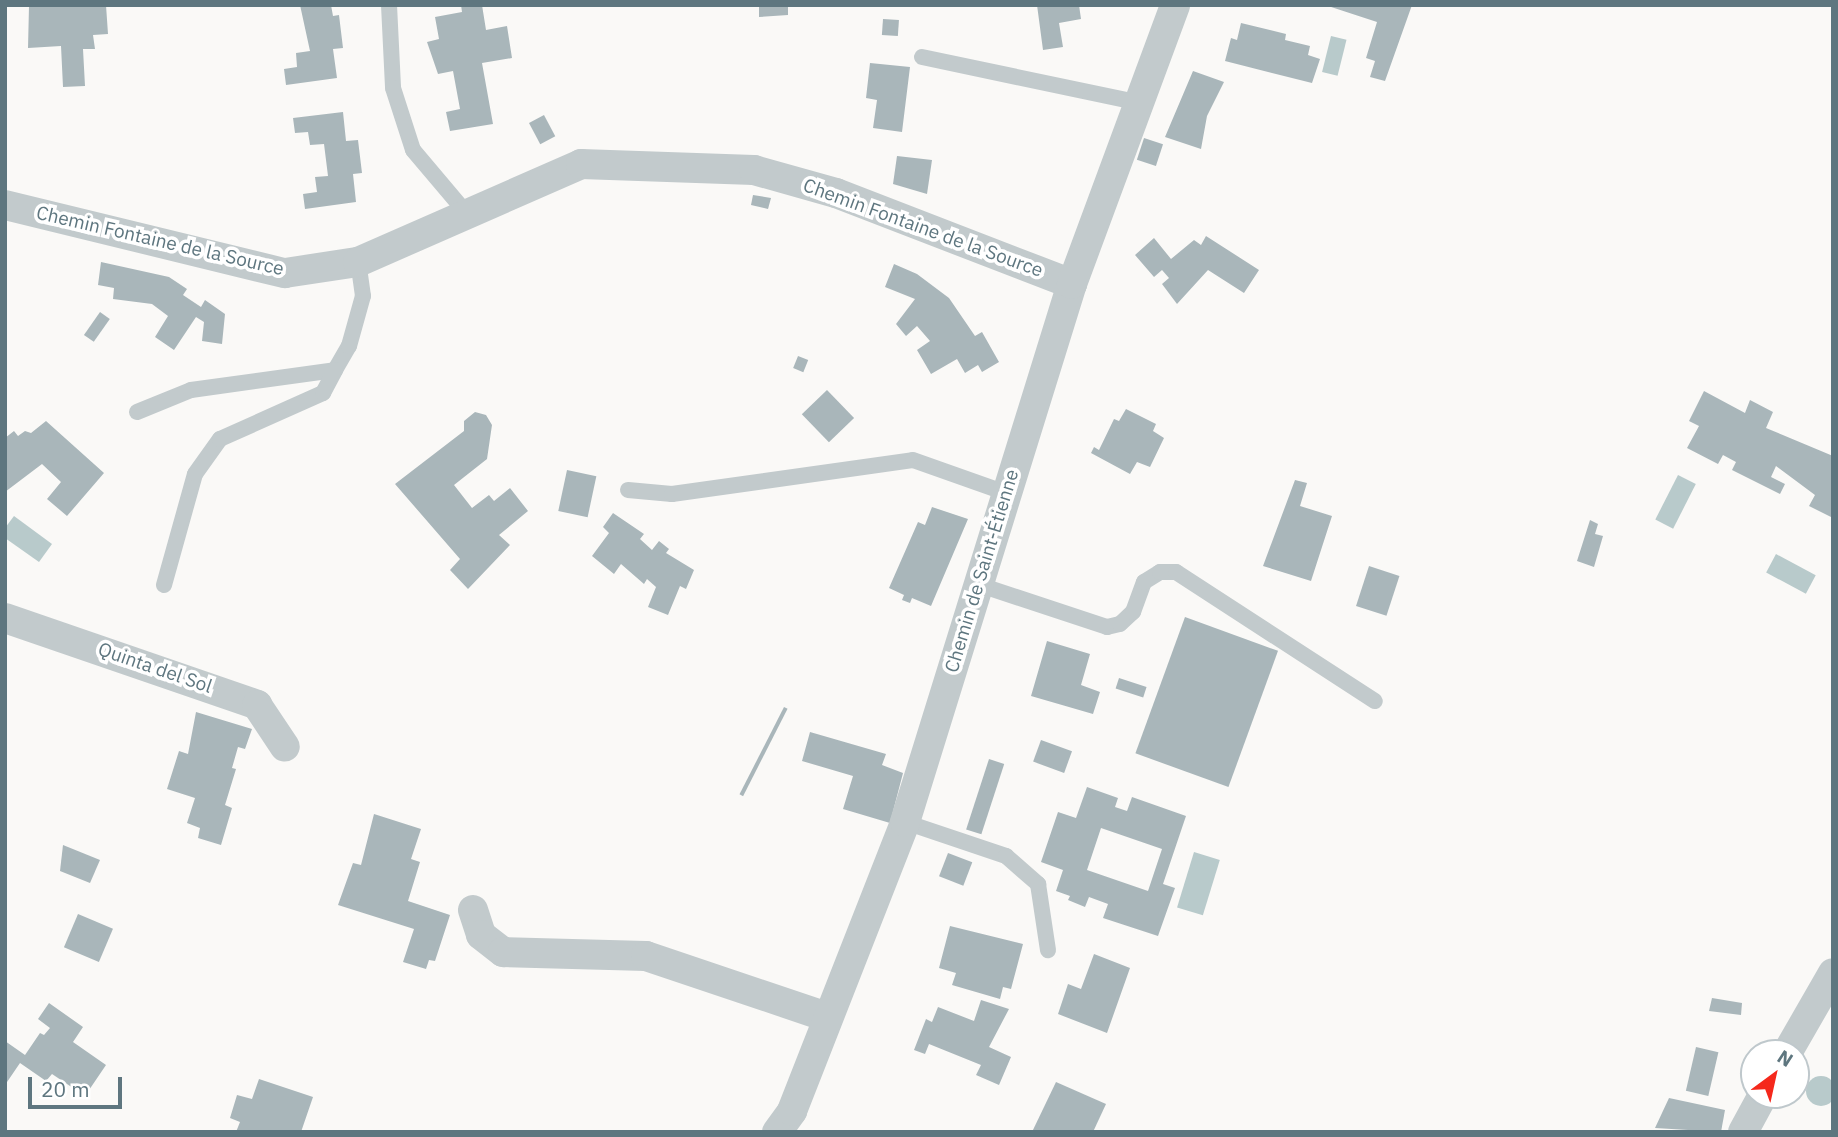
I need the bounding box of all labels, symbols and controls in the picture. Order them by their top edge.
street label: Chemin Fontaine de la Source [800,174,1046,282]
street label: Chemin Fontaine de la Source [34,201,286,281]
street label: Chemin de Saint-Étienne [940,467,1024,675]
street label: Quinta del Sol [95,638,215,698]
north arrow [1740,1039,1810,1109]
text: N [1773,1044,1798,1072]
scale bar [32,1064,126,1108]
text: 20 m [41,1075,90,1103]

